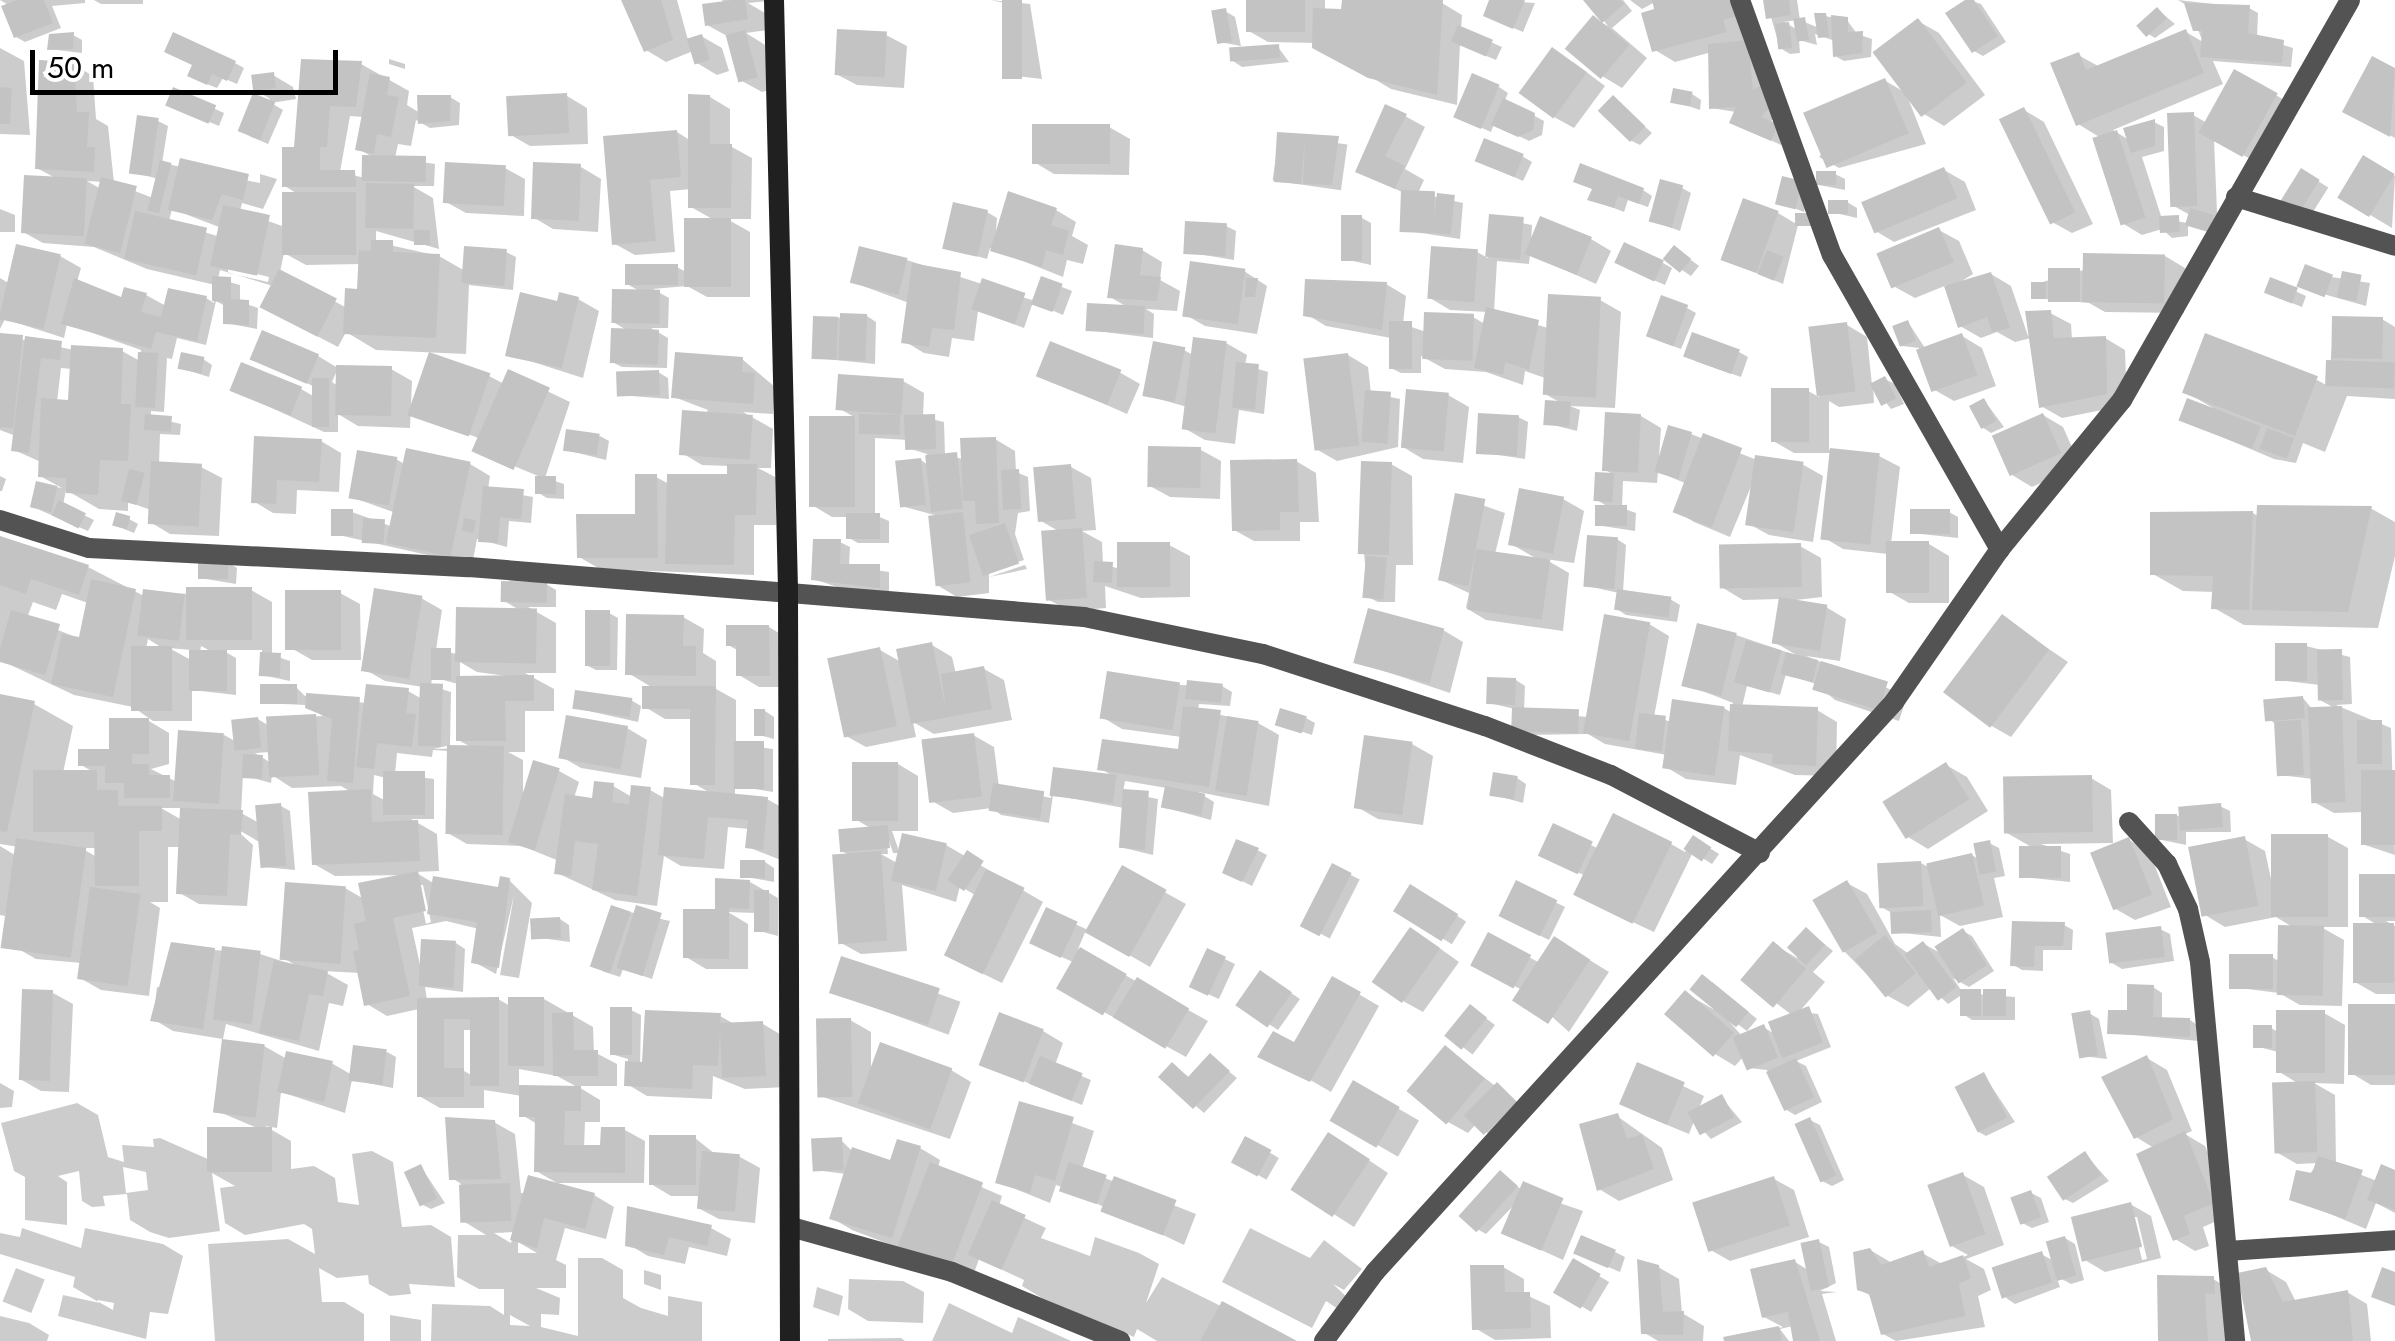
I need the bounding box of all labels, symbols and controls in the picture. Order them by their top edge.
scale bar [35,30,342,92]
text: 50 m [47,46,114,89]

